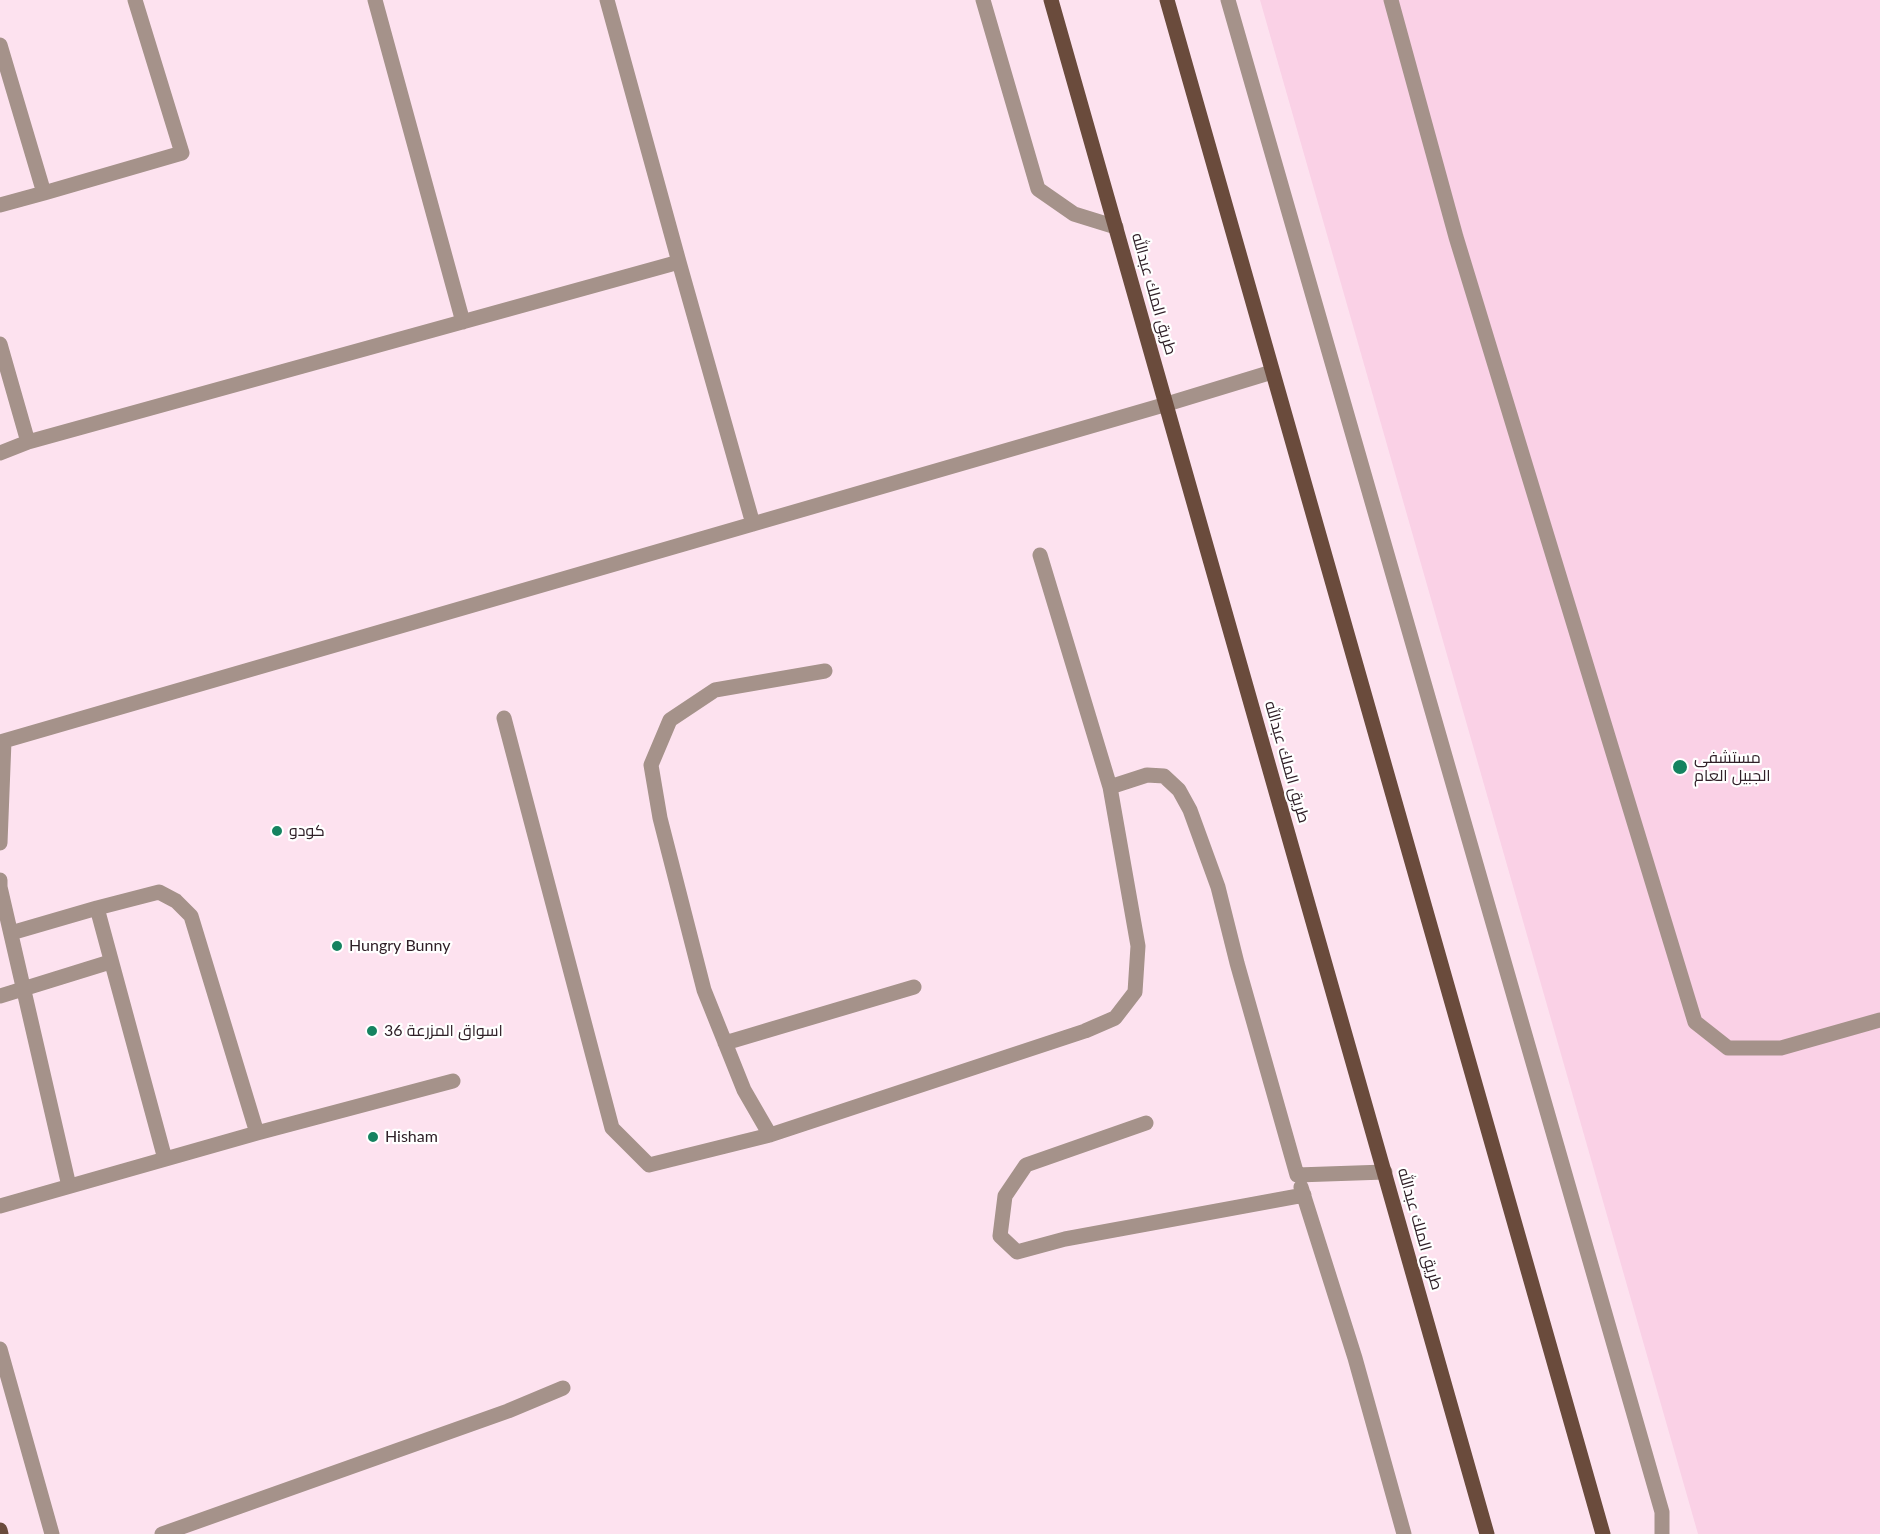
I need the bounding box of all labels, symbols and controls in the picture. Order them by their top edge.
street label: طريق الملك عبدالله [1127,231,1181,357]
street label: طريق الملك عبدالله [1260,699,1314,825]
place label: مستشفى الجبيل العام [1694,748,1771,786]
marker: مستشفى الجبيل العام [1671,758,1689,776]
place label: كودو [289,821,325,841]
marker: كودو [270,824,284,838]
place label: Hungry Bunny [349,936,450,956]
marker: Hungry Bunny [330,939,344,953]
place label: اسواق المزرعة 36 [384,1021,503,1041]
marker: اسواق المزرعة 36 [365,1024,379,1038]
place label: Hisham [385,1127,438,1147]
marker: Hisham [366,1130,380,1144]
street label: طريق الملك عبدالله [1393,1166,1447,1292]

